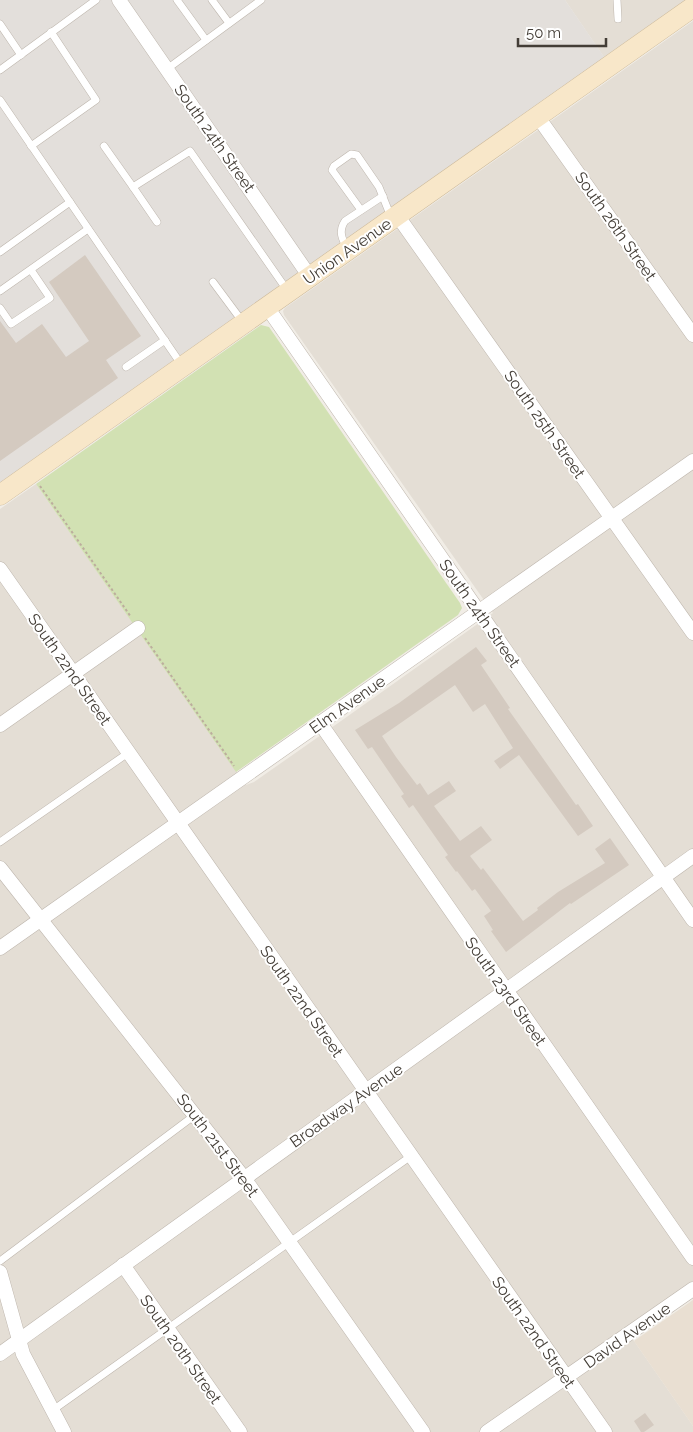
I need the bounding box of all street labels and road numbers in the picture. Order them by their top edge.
street label: South 24th Street [170,81,259,197]
street label: South 26th Street [571,168,661,285]
street label: Union Avenue [299,214,395,289]
street label: South 25th Street [500,367,589,483]
street label: South 24th Street [435,556,524,672]
street label: South 22nd Street [24,610,116,729]
street label: Elm Avenue [306,671,389,738]
street label: South 23rd Street [461,933,550,1050]
street label: South 22nd Street [256,942,348,1061]
street label: Broadway Avenue [286,1059,406,1151]
street label: South 21st Street [173,1090,263,1201]
street label: South 22nd Street [488,1273,580,1392]
street label: South 20th Street [136,1291,226,1408]
street label: David Avenue [580,1299,674,1372]

